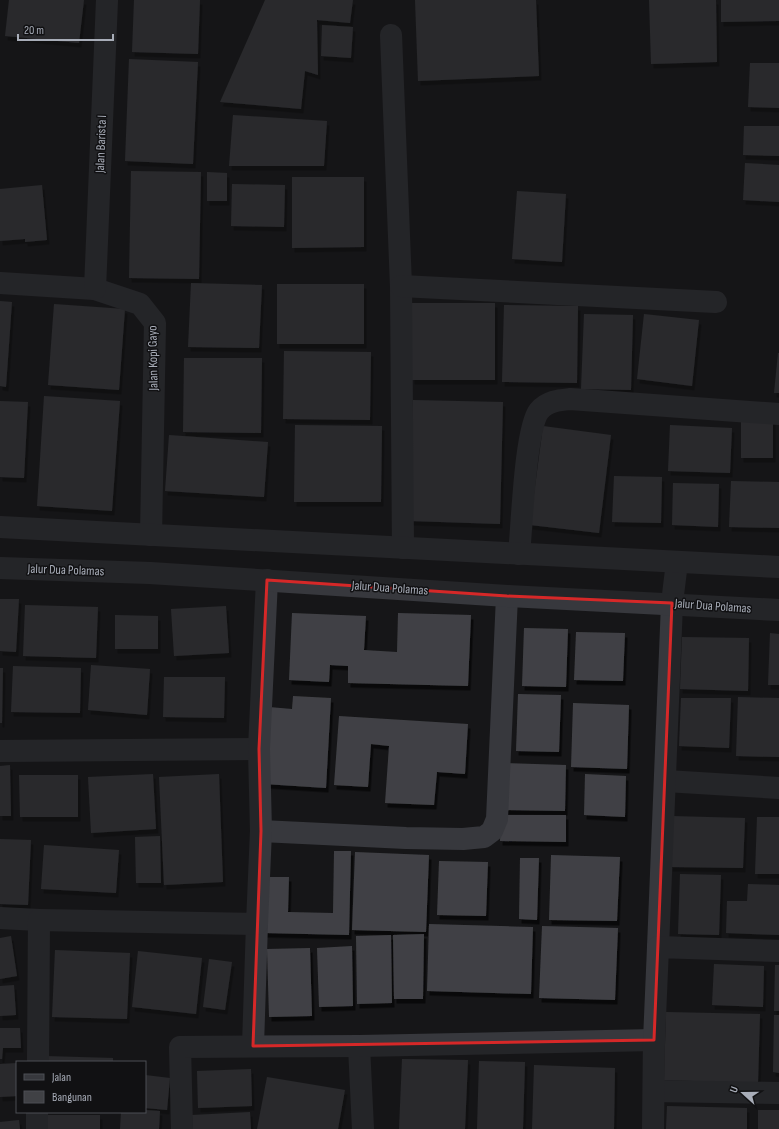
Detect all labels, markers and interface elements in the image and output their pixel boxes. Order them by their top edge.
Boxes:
scale bar [18,16,113,42]
text: 20 m [24,23,44,38]
street label: Jalan Barista I [92,115,110,174]
street label: Jalan Kopi Gayo [144,325,162,392]
street label: Jalur Dua Polamas [26,561,105,579]
street label: Jalur Dua Polamas [350,577,429,599]
street label: Jalur Dua Polamas [673,595,752,617]
legend [16,1061,146,1113]
text: Jalan [51,1070,71,1085]
north arrow [723,1073,763,1113]
text: U [727,1084,741,1095]
text: Bangunan [52,1090,92,1105]

